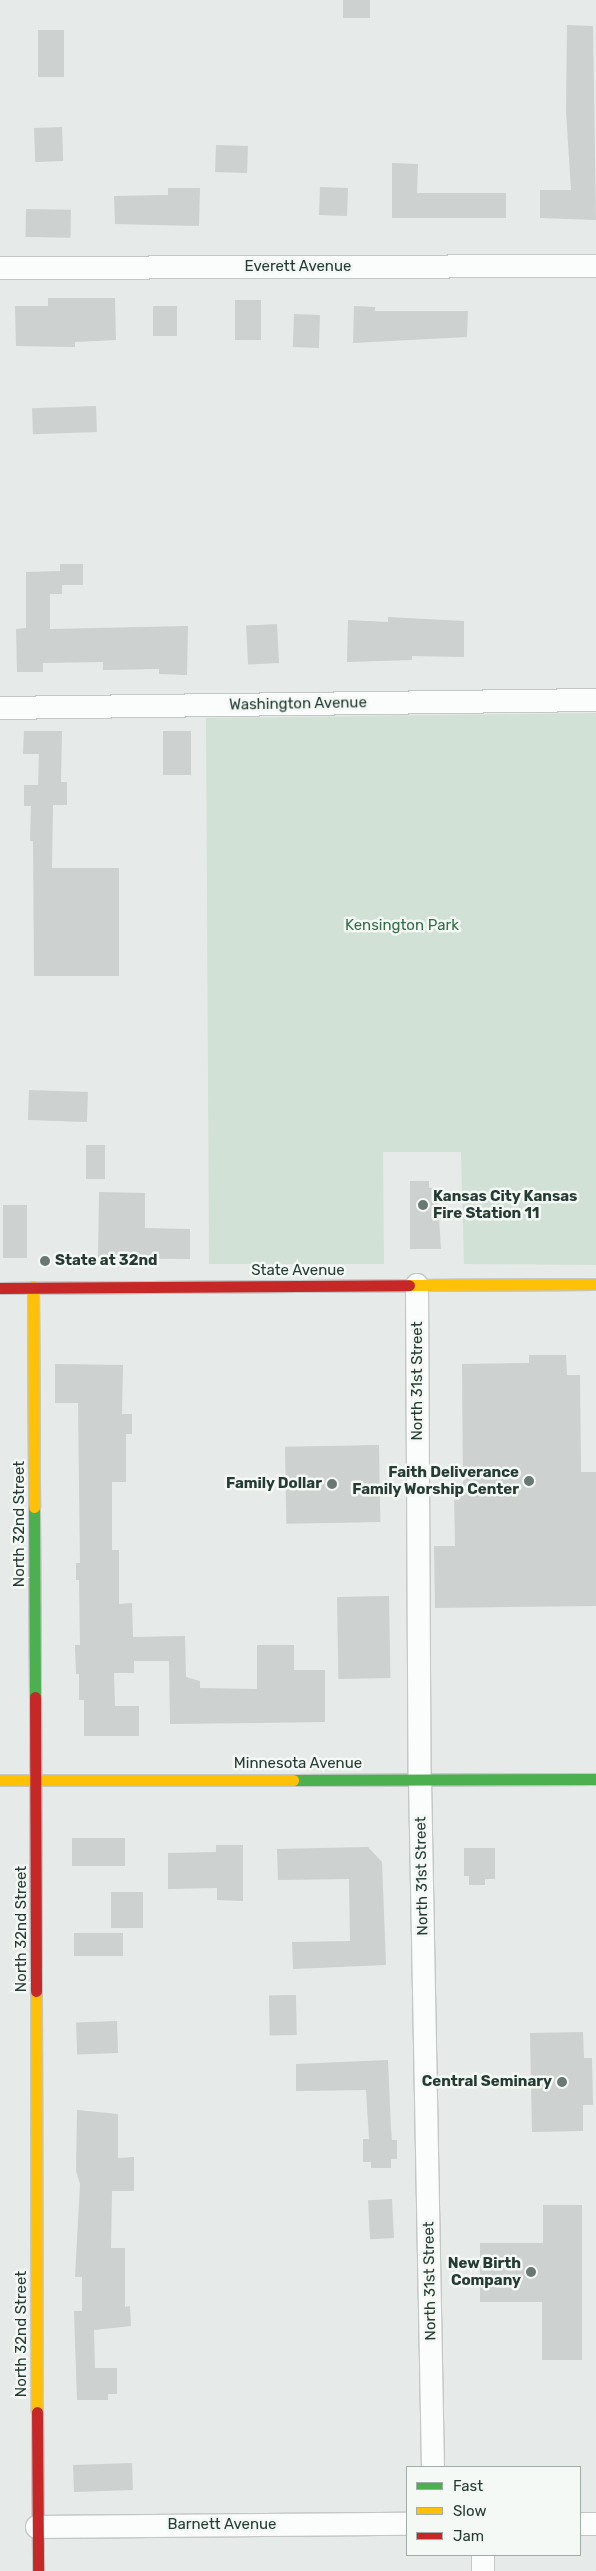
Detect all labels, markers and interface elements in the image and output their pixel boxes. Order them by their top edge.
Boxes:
street label: Everett Avenue [244,258,352,276]
street label: Washington Avenue [229,694,367,714]
park label: Kensington Park [345,917,459,935]
place label: Kansas City Kansas Fire Station 11 [433,1187,578,1222]
marker: Kansas City Kansas Fire Station 11 [417,1199,429,1211]
place label: State at 32nd [55,1252,158,1270]
marker: State at 32nd [39,1255,51,1267]
street label: State Avenue [251,1262,345,1280]
street label: North 31st Street [409,1321,427,1441]
street label: North 32nd Street [11,1461,29,1587]
place label: Faith Deliverance Family Worship Center [352,1463,519,1498]
place label: Family Dollar [226,1475,322,1493]
marker: Faith Deliverance Family Worship Center [523,1475,535,1487]
marker: Family Dollar [326,1478,338,1490]
street label: Minnesota Avenue [234,1755,362,1773]
street label: North 31st Street [412,1816,432,1936]
street label: North 32nd Street [13,1866,31,1992]
place label: Central Seminary [422,2073,552,2091]
marker: Central Seminary [556,2076,568,2088]
street label: North 31st Street [420,2221,440,2341]
place label: New Birth Company [447,2254,521,2289]
marker: New Birth Company [525,2266,537,2278]
street label: North 32nd Street [13,2271,31,2397]
legend [406,2466,581,2556]
text: Fast [453,2477,483,2495]
text: Slow [453,2502,486,2520]
street label: Barnett Avenue [167,2516,277,2534]
text: Jam [453,2527,484,2545]

